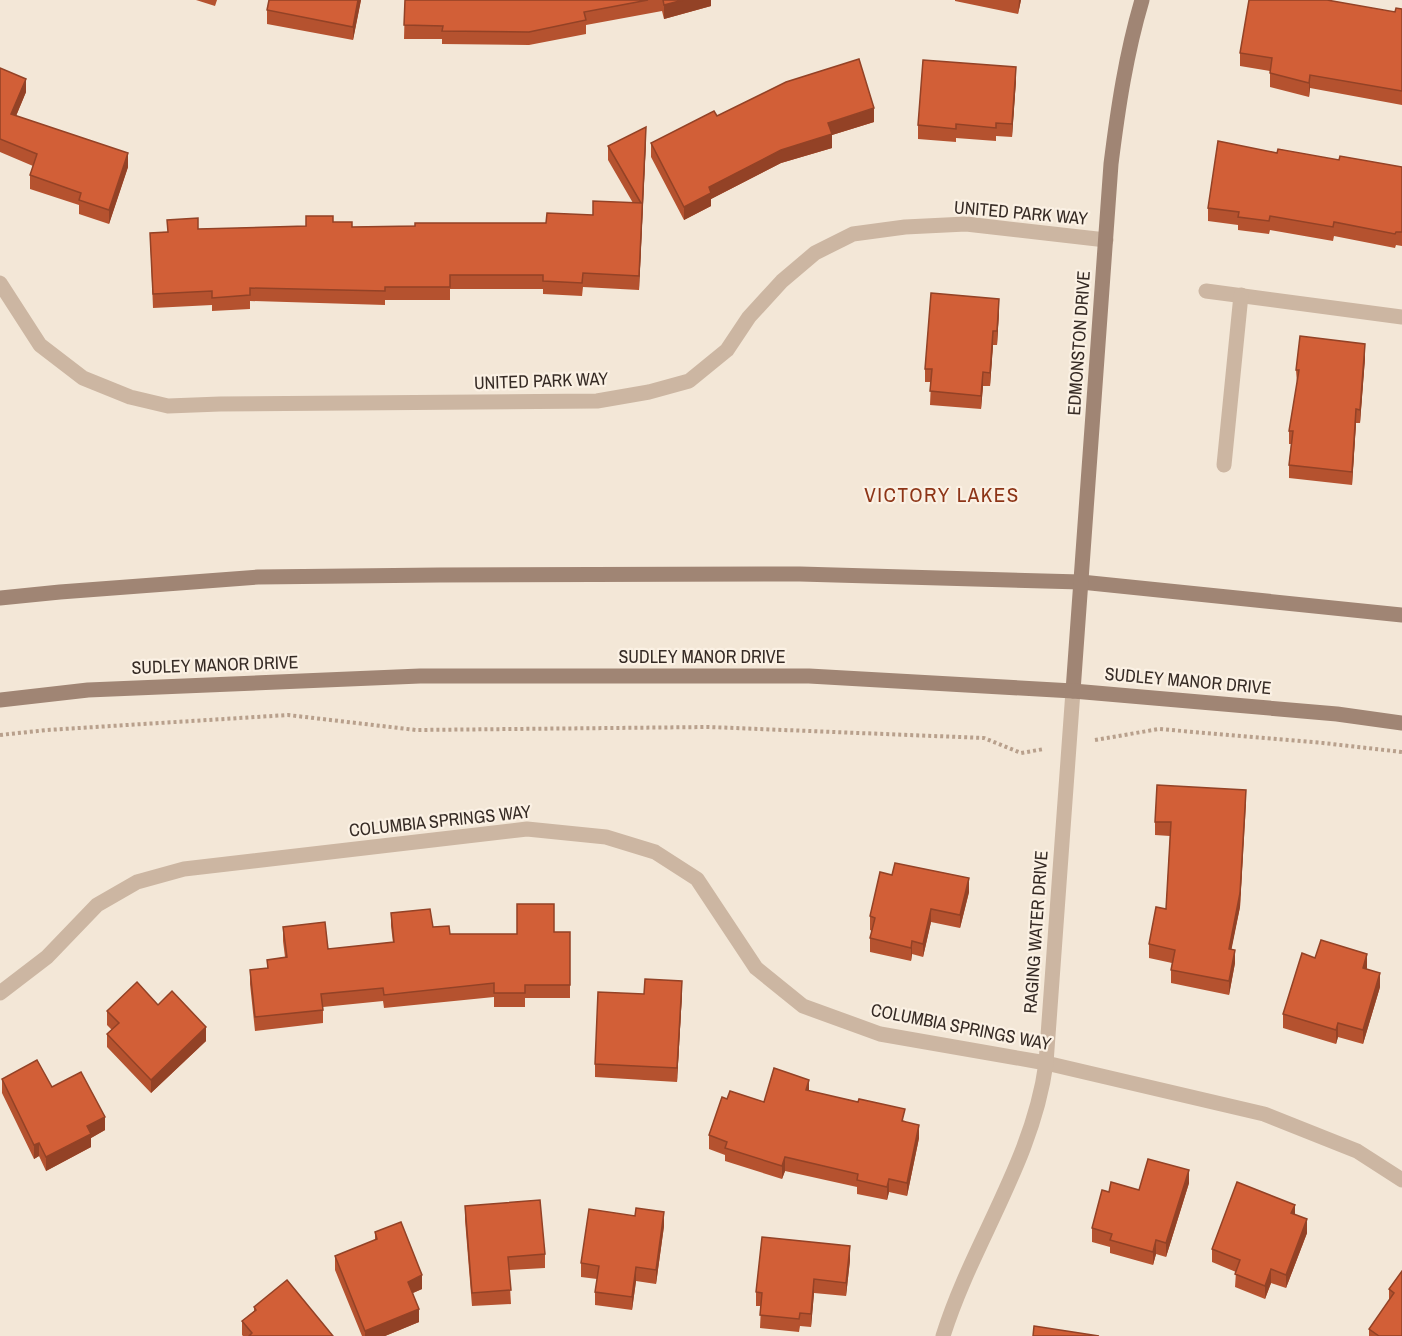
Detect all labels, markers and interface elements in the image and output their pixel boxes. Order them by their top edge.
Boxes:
street label: UNITED PARK WAY [953,194,1089,231]
street label: EDMONSTON DRIVE [1061,270,1096,416]
street label: UNITED PARK WAY [473,366,609,395]
district label: VICTORY LAKES [864,480,1020,509]
street label: SUDLEY MANOR DRIVE [618,644,786,669]
street label: SUDLEY MANOR DRIVE [131,649,299,680]
street label: SUDLEY MANOR DRIVE [1104,661,1272,700]
street label: COLUMBIA SPRINGS WAY [348,798,532,842]
street label: RAGING WATER DRIVE [1017,850,1054,1014]
street label: COLUMBIA SPRINGS WAY [869,997,1053,1056]

